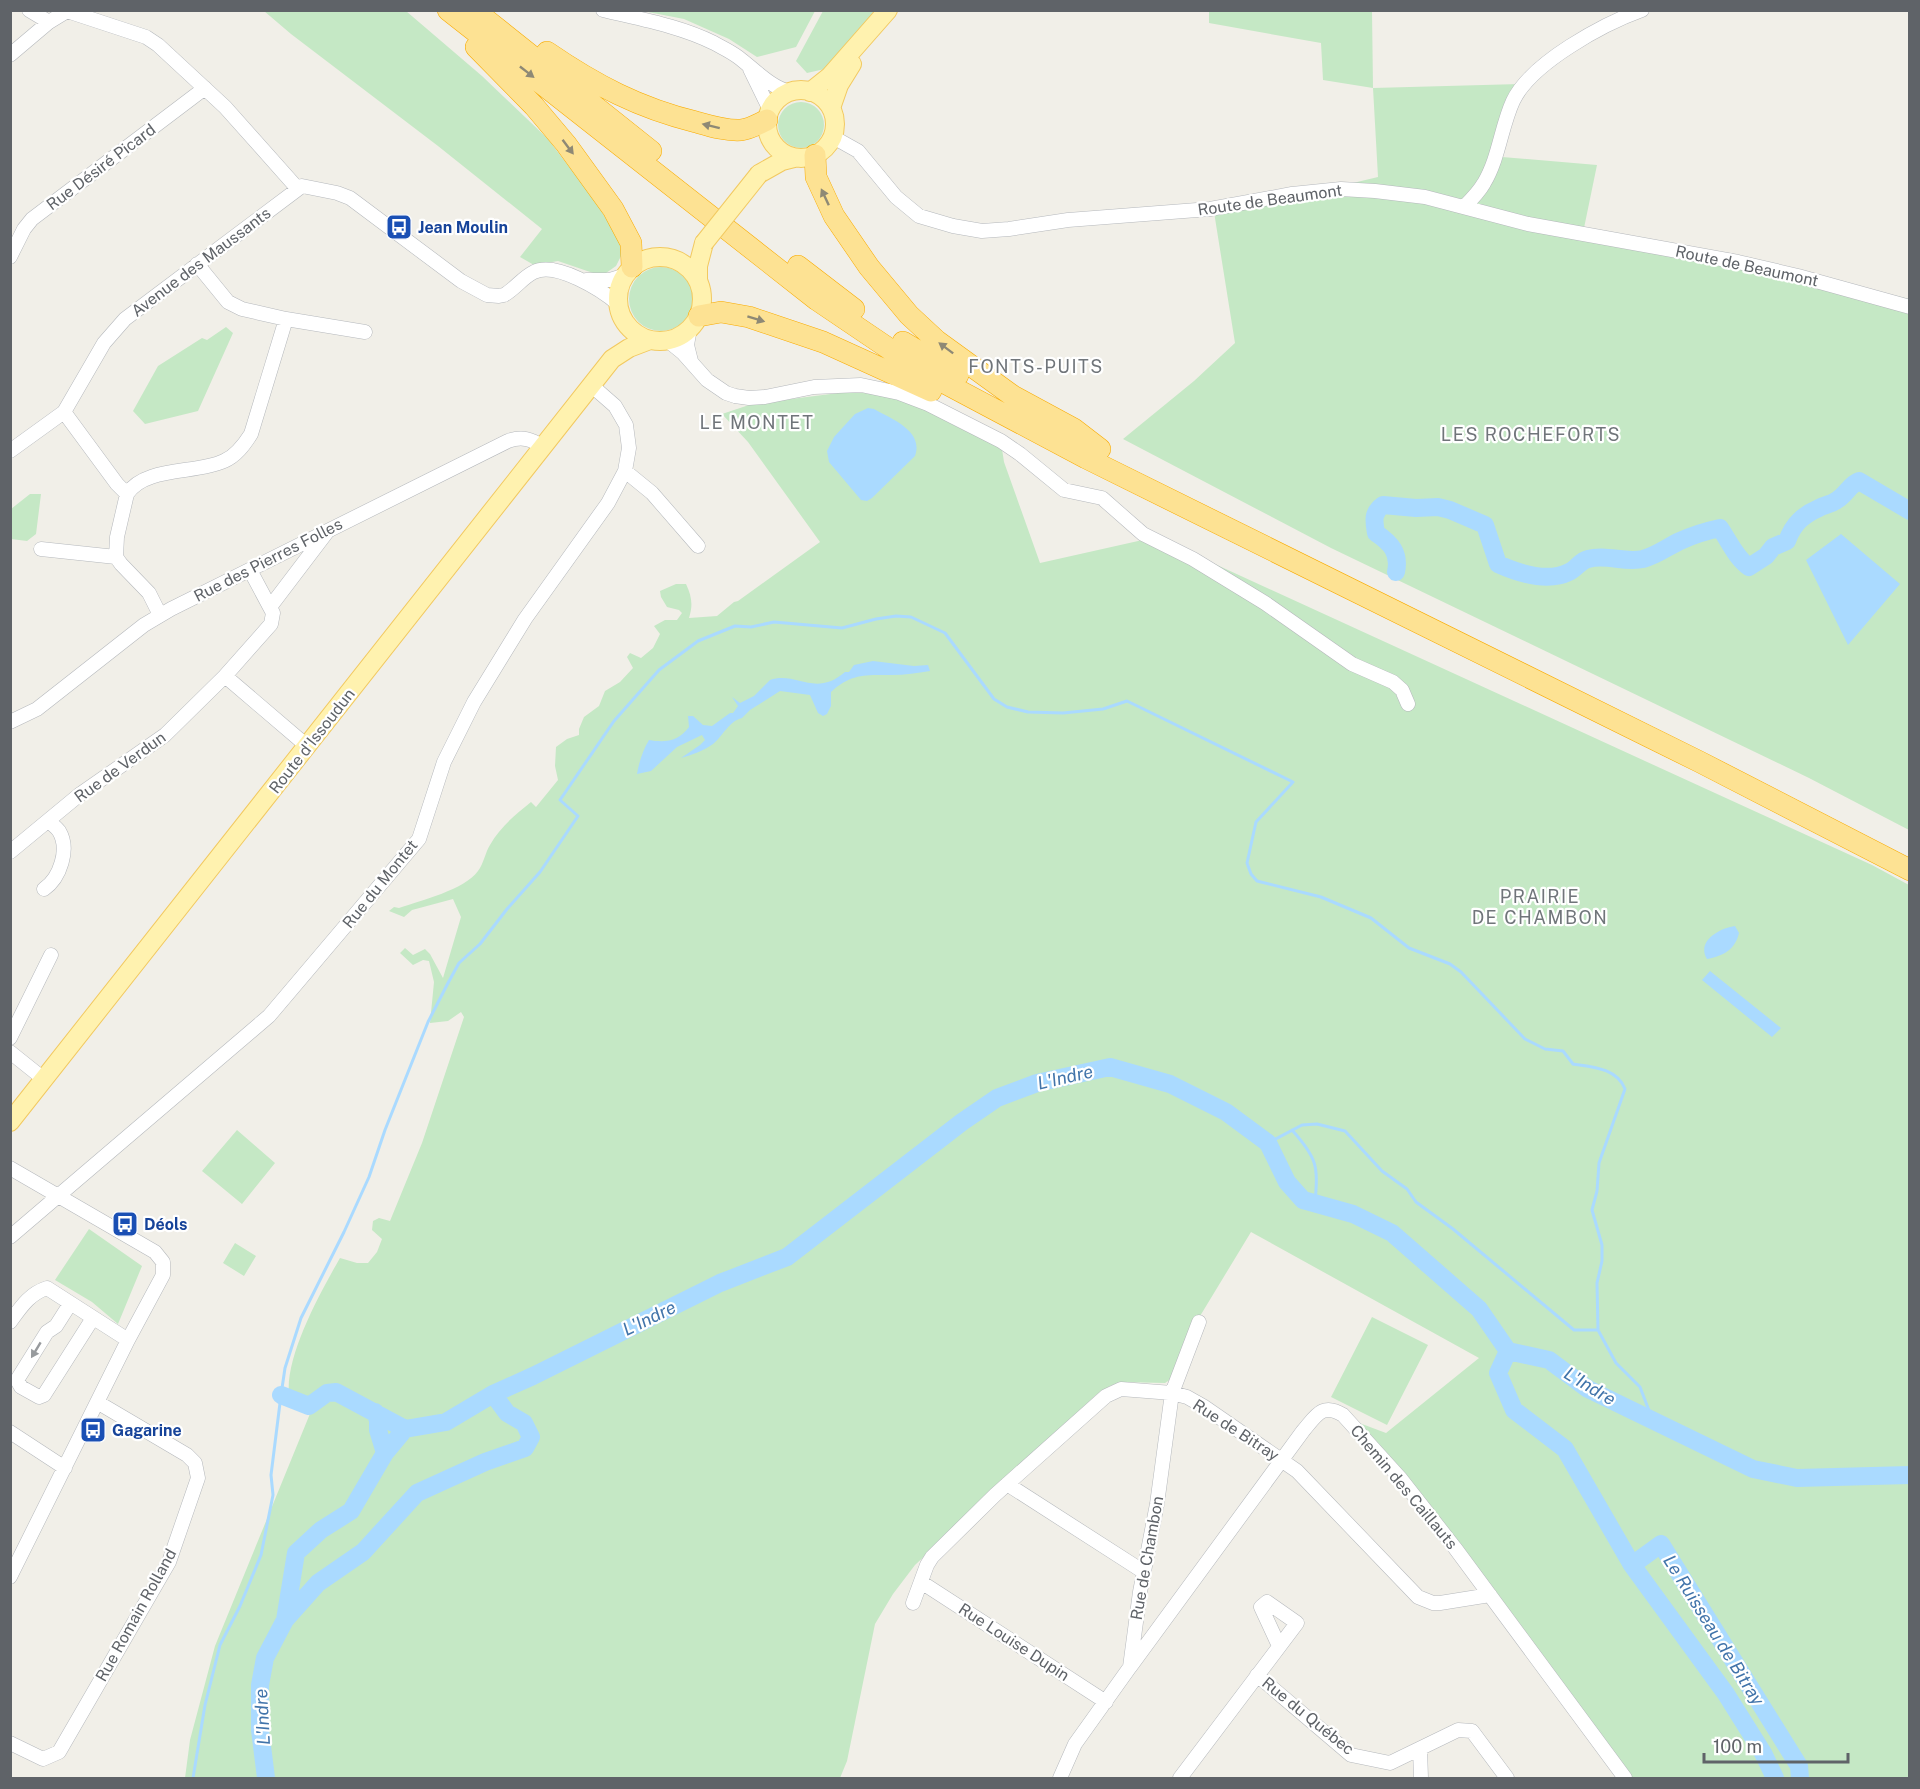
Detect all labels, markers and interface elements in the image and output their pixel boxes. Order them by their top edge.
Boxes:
one-way arrow [520,66,535,78]
street label: Rue Désiré Picard [43,120,159,214]
one-way arrow [701,120,720,130]
one-way arrow [561,139,573,154]
street label: Route de Beaumont [1196,180,1344,220]
one-way arrow [820,188,830,206]
street label: Avenue des Maussants [128,203,274,321]
bus stop icon: Jean Moulin [384,212,414,242]
place label: Jean Moulin [418,218,508,237]
street label: Route de Beaumont [1674,242,1820,290]
one-way arrow [747,315,765,325]
one-way arrow [939,342,954,354]
district label: FONTS-PUITS [968,356,1104,377]
district label: LE MONTET [699,412,815,433]
district label: LES ROCHEFORTS [1441,424,1621,445]
street label: Rue des Pierres Folles [191,514,345,606]
street label: Route d'Issoudun [265,685,359,797]
street label: Rue de Verdun [71,728,169,806]
street label: Rue du Montet [339,836,421,932]
district label: PRAIRIE DE CHAMBON [1472,886,1608,928]
water label: L'Indre [1035,1060,1095,1094]
bus stop icon: Déols [110,1209,140,1239]
place label: Déols [144,1215,188,1234]
water label: L'Indre [619,1296,679,1340]
one-way arrow [30,1342,41,1358]
water label: L'Indre [1560,1362,1620,1410]
street label: Rue de Bitray [1189,1395,1283,1465]
bus stop icon: Gagarine [78,1415,108,1445]
place label: Gagarine [112,1421,182,1440]
street label: Chemin des Caillauts [1347,1421,1461,1553]
street label: Rue de Chambon [1127,1494,1167,1622]
street label: Rue Romain Rolland [92,1545,180,1685]
water label: Le Ruisseau de Bitray [1659,1551,1769,1710]
street label: Rue Louise Dupin [955,1599,1073,1685]
street label: Rue du Québec [1258,1673,1358,1759]
water label: L'Indre [250,1688,274,1746]
scale bar [1704,1726,1848,1764]
text: 100 m [1713,1736,1762,1757]

